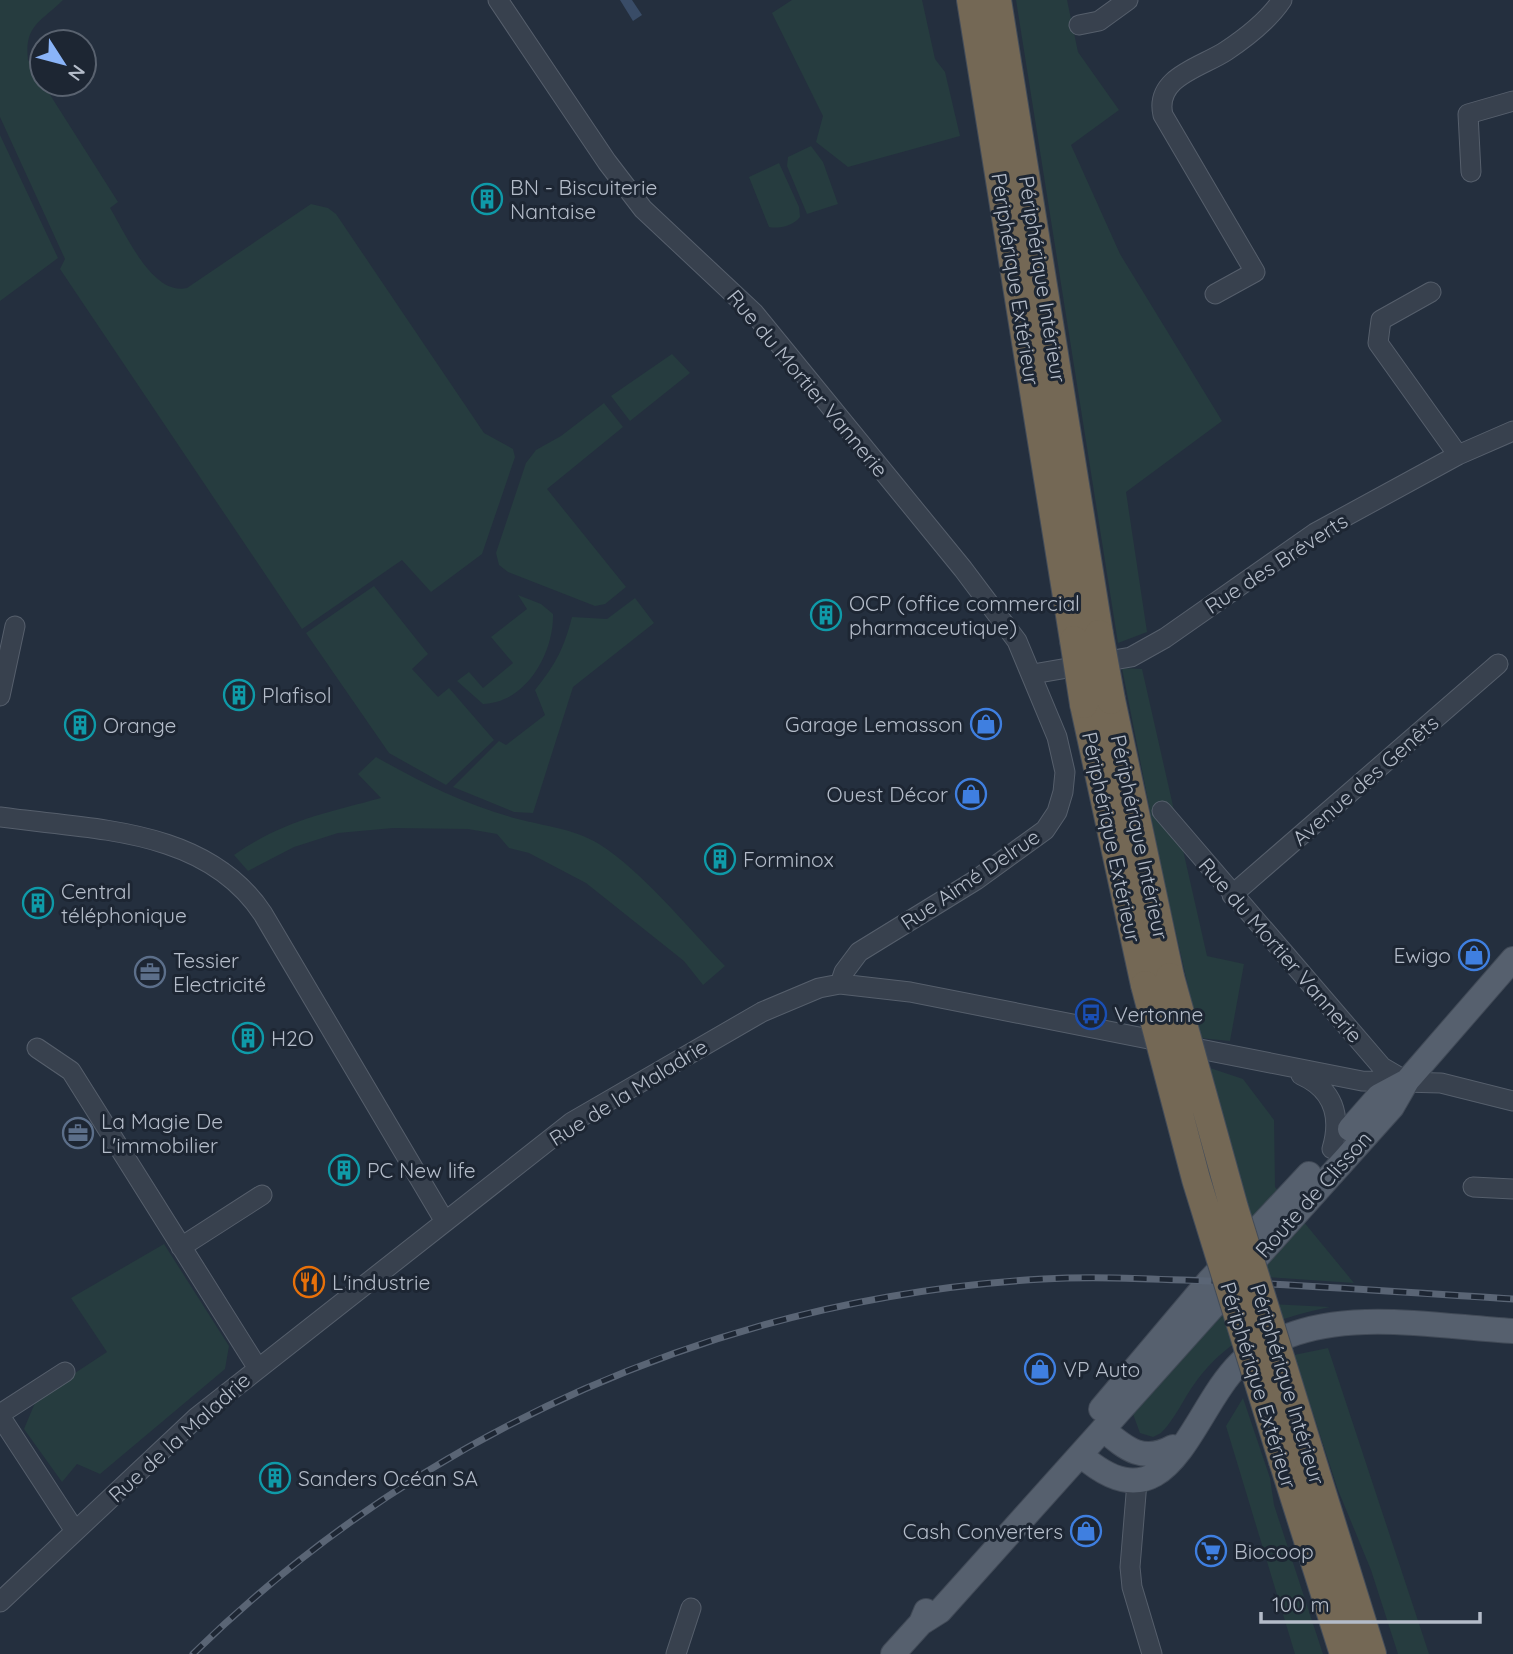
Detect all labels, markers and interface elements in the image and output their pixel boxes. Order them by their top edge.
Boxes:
north arrow [28,28,98,98]
text: N [63,60,91,86]
street label: Périphérique Extérieur [986,171,1046,387]
place label: BN - Biscuiterie Nantaise [510,174,657,224]
street label: Périphérique Intérieur [1014,174,1072,384]
building icon: BN - Biscuiterie Nantaise [470,182,504,216]
street label: Rue du Mortier Vannerie [722,284,894,482]
street label: Rue des Bréverts [1200,507,1352,619]
place label: OCP (office commercial pharmaceutique) [849,590,1080,640]
building icon: OCP (office commercial pharmaceutique) [809,598,843,632]
building icon: Plafisol [222,678,256,712]
place label: Plafisol [262,682,331,708]
shop icon: Garage Lemasson [969,707,1003,741]
building icon: Orange [63,708,97,742]
street label: Avenue des Genêts [1286,709,1444,851]
place label: Garage Lemasson [785,711,963,737]
place label: Orange [103,712,176,738]
street label: Périphérique Extérieur [1077,729,1147,945]
street label: Périphérique Intérieur [1106,732,1174,942]
shop icon: Ouest Décor [954,777,988,811]
place label: Ouest Décor [827,781,948,807]
street label: Rue Aimé Delrue [896,823,1044,935]
building icon: Forminox [703,842,737,876]
place label: Forminox [743,846,834,872]
street label: Rue du Mortier Vannerie [1194,852,1368,1048]
place label: Central téléphonique [61,878,187,928]
building icon: Central téléphonique [21,886,55,920]
shop icon: Ewigo [1457,938,1491,972]
place label: Ewigo [1393,942,1451,968]
place label: Tessier Electricité [173,947,266,997]
office icon: Tessier Electricité [133,955,167,989]
bus stop icon: Vertonne [1074,997,1108,1031]
place label: Vertonne [1114,1001,1203,1027]
building icon: H2O [231,1021,265,1055]
place label: H2O [271,1025,314,1051]
street label: Rue de la Maladrie [544,1033,712,1151]
place label: La Magie De L'immobilier [101,1108,223,1158]
office icon: La Magie De L'immobilier [61,1116,95,1150]
street label: Route de Clisson [1249,1125,1377,1263]
building icon: PC New life [327,1153,361,1187]
place label: PC New life [367,1157,476,1183]
restaurant icon: L'industrie [292,1265,326,1299]
place label: L'industrie [332,1269,430,1295]
street label: Périphérique Extérieur [1215,1279,1303,1491]
street label: Périphérique Intérieur [1245,1280,1331,1488]
shop icon: VP Auto [1023,1352,1057,1386]
place label: VP Auto [1063,1356,1140,1382]
street label: Rue de la Maladrie [103,1367,255,1507]
building icon: Sanders Océan SA [258,1461,292,1495]
place label: Sanders Océan SA [298,1465,478,1491]
shop icon: Cash Converters [1069,1514,1103,1548]
place label: Cash Converters [903,1518,1063,1544]
supermarket icon: Biocoop [1194,1534,1228,1568]
place label: Biocoop [1234,1538,1314,1564]
scale bar [1261,1580,1480,1624]
text: 100 m [1272,1591,1330,1617]

